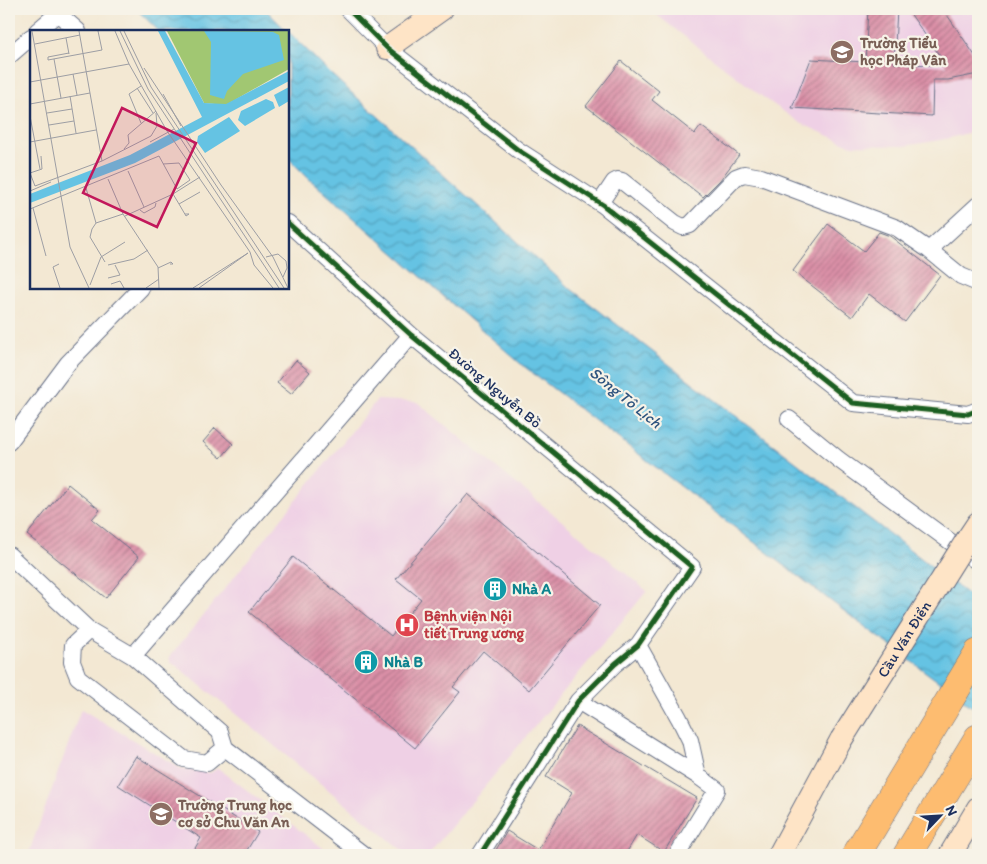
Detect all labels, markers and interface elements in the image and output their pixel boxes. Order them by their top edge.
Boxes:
inset map [30,30,289,289]
place label: Trường Tiểu học Pháp Vân [859,34,947,70]
school or university icon: Trường Tiểu học Pháp Vân [829,39,855,65]
street label: Đường Nguyễn Bồ [445,344,545,432]
water label: Sông Tô Lịch [586,363,666,433]
building icon: Nhà A [482,576,508,602]
place label: Nhà A [512,580,551,598]
street label: Cầu Văn Điển [874,597,935,681]
place label: Bệnh viện Nội tiết Trung ương [424,607,525,643]
hospital icon: Bệnh viện Nội tiết Trung ương [394,612,420,638]
building icon: Nhà B [353,649,379,675]
place label: Nhà B [384,653,423,671]
north arrow [914,792,964,842]
place label: Trường Trung học cơ sở Chu Văn An [177,796,292,831]
school or university icon: Trường Trung học cơ sở Chu Văn An [148,801,174,827]
text: N [942,803,961,819]

